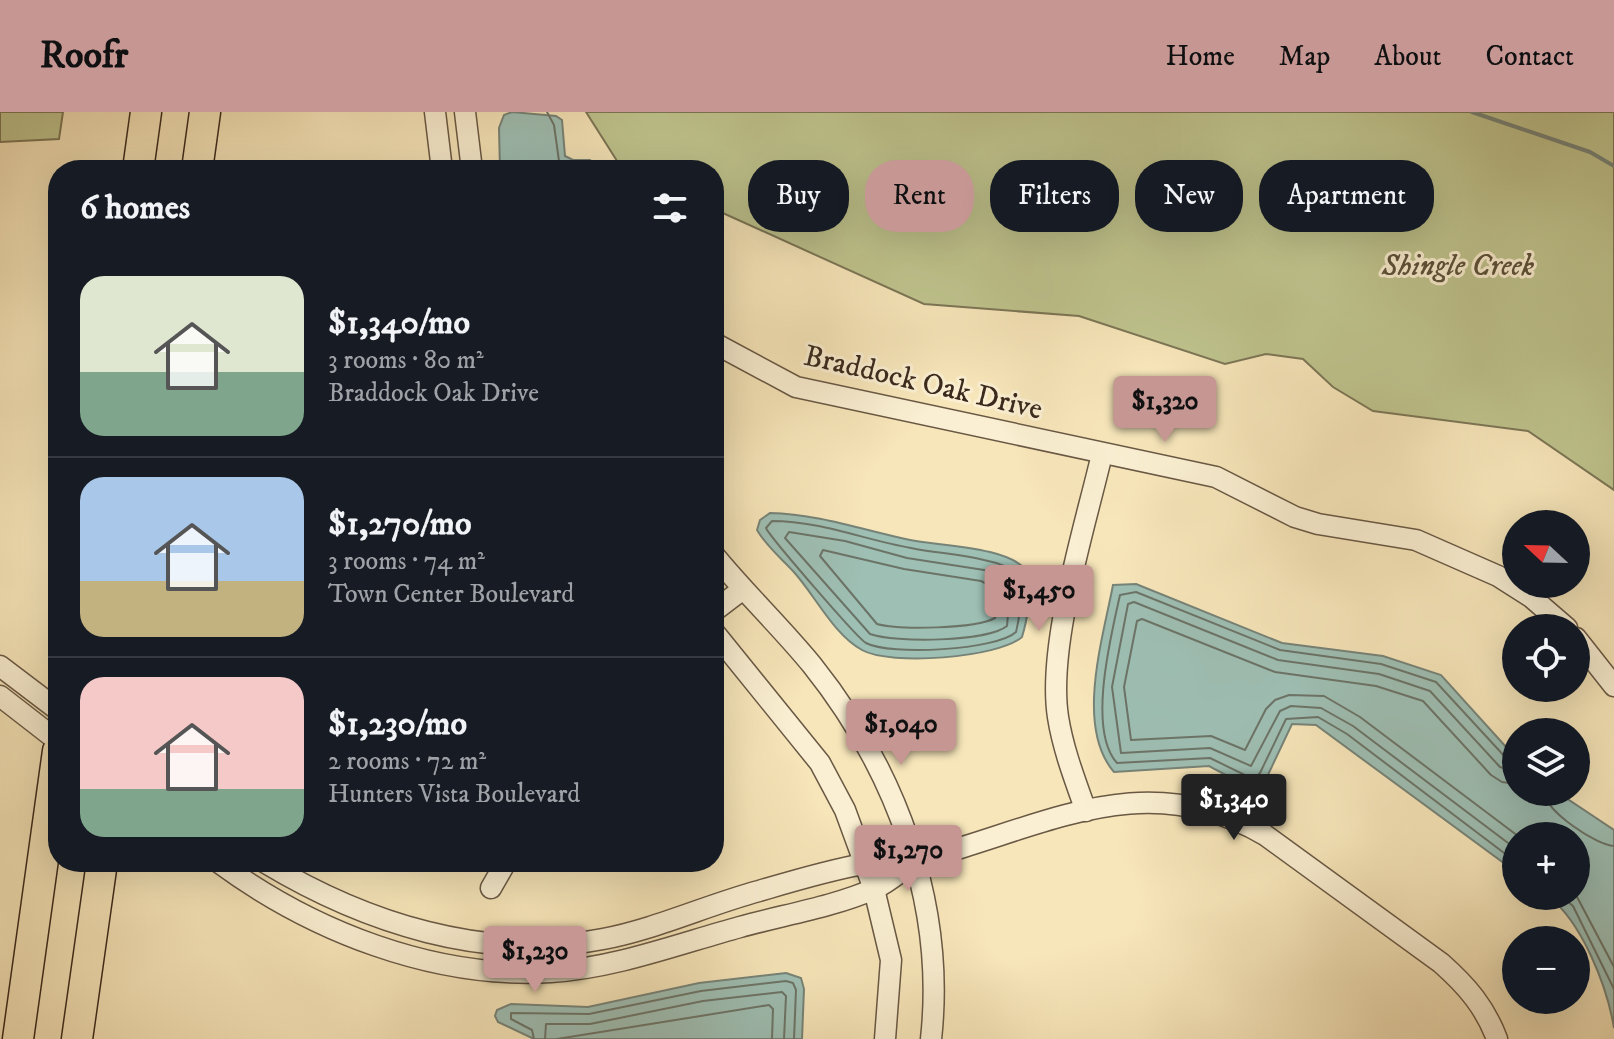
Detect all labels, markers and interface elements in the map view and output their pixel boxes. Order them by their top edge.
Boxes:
text: Roofr [40,32,128,80]
text: Home [1166,39,1235,74]
text: Map [1279,39,1330,74]
text: About [1374,39,1441,74]
text: Contact [1485,39,1574,74]
chip: Buy [748,160,849,232]
chip: Rent [865,160,974,232]
chip: Filters [990,160,1119,232]
chip: New [1135,160,1243,232]
chip: Apartment [1259,160,1434,232]
icon: filters [648,186,692,230]
text: 6 homes [80,187,190,229]
park label: Shingle Creek [1381,248,1535,285]
text: $1,340/mo [328,302,470,344]
icon: home [144,308,240,404]
street label: Braddock Oak Drive [800,338,1046,428]
text: 3 rooms · 80 m² [328,344,484,377]
pin: $1,320 [1100,376,1230,444]
text: Braddock Oak Drive [328,377,539,410]
text: $1,320 [1131,385,1199,418]
text: $1,270/mo [328,503,472,545]
icon: home [144,509,240,605]
north arrow [1502,510,1590,598]
map controls [1502,510,1590,1014]
text: 3 rooms · 74 m² [328,545,485,578]
pin: $1,450 [974,565,1104,633]
text: $1,450 [1003,574,1075,607]
text: Town Center Boulevard [328,578,574,611]
button: locate [1502,614,1590,702]
pin: $1,040 [836,699,966,767]
text: $1,230/mo [328,703,467,745]
text: $1,040 [864,708,938,741]
icon: home [144,709,240,805]
button: layers [1502,718,1590,806]
text: 2 rooms · 72 m² [328,745,486,778]
pin: $1,340 [1169,774,1299,842]
text: Hunters Vista Boulevard [328,778,580,811]
text: $1,340 [1199,783,1269,816]
button: + [1502,822,1590,910]
pin: $1,270 [843,825,973,893]
text: $1,270 [873,834,943,867]
pin: $1,230 [470,926,600,994]
button: − [1502,926,1590,1014]
text: $1,230 [501,935,569,968]

